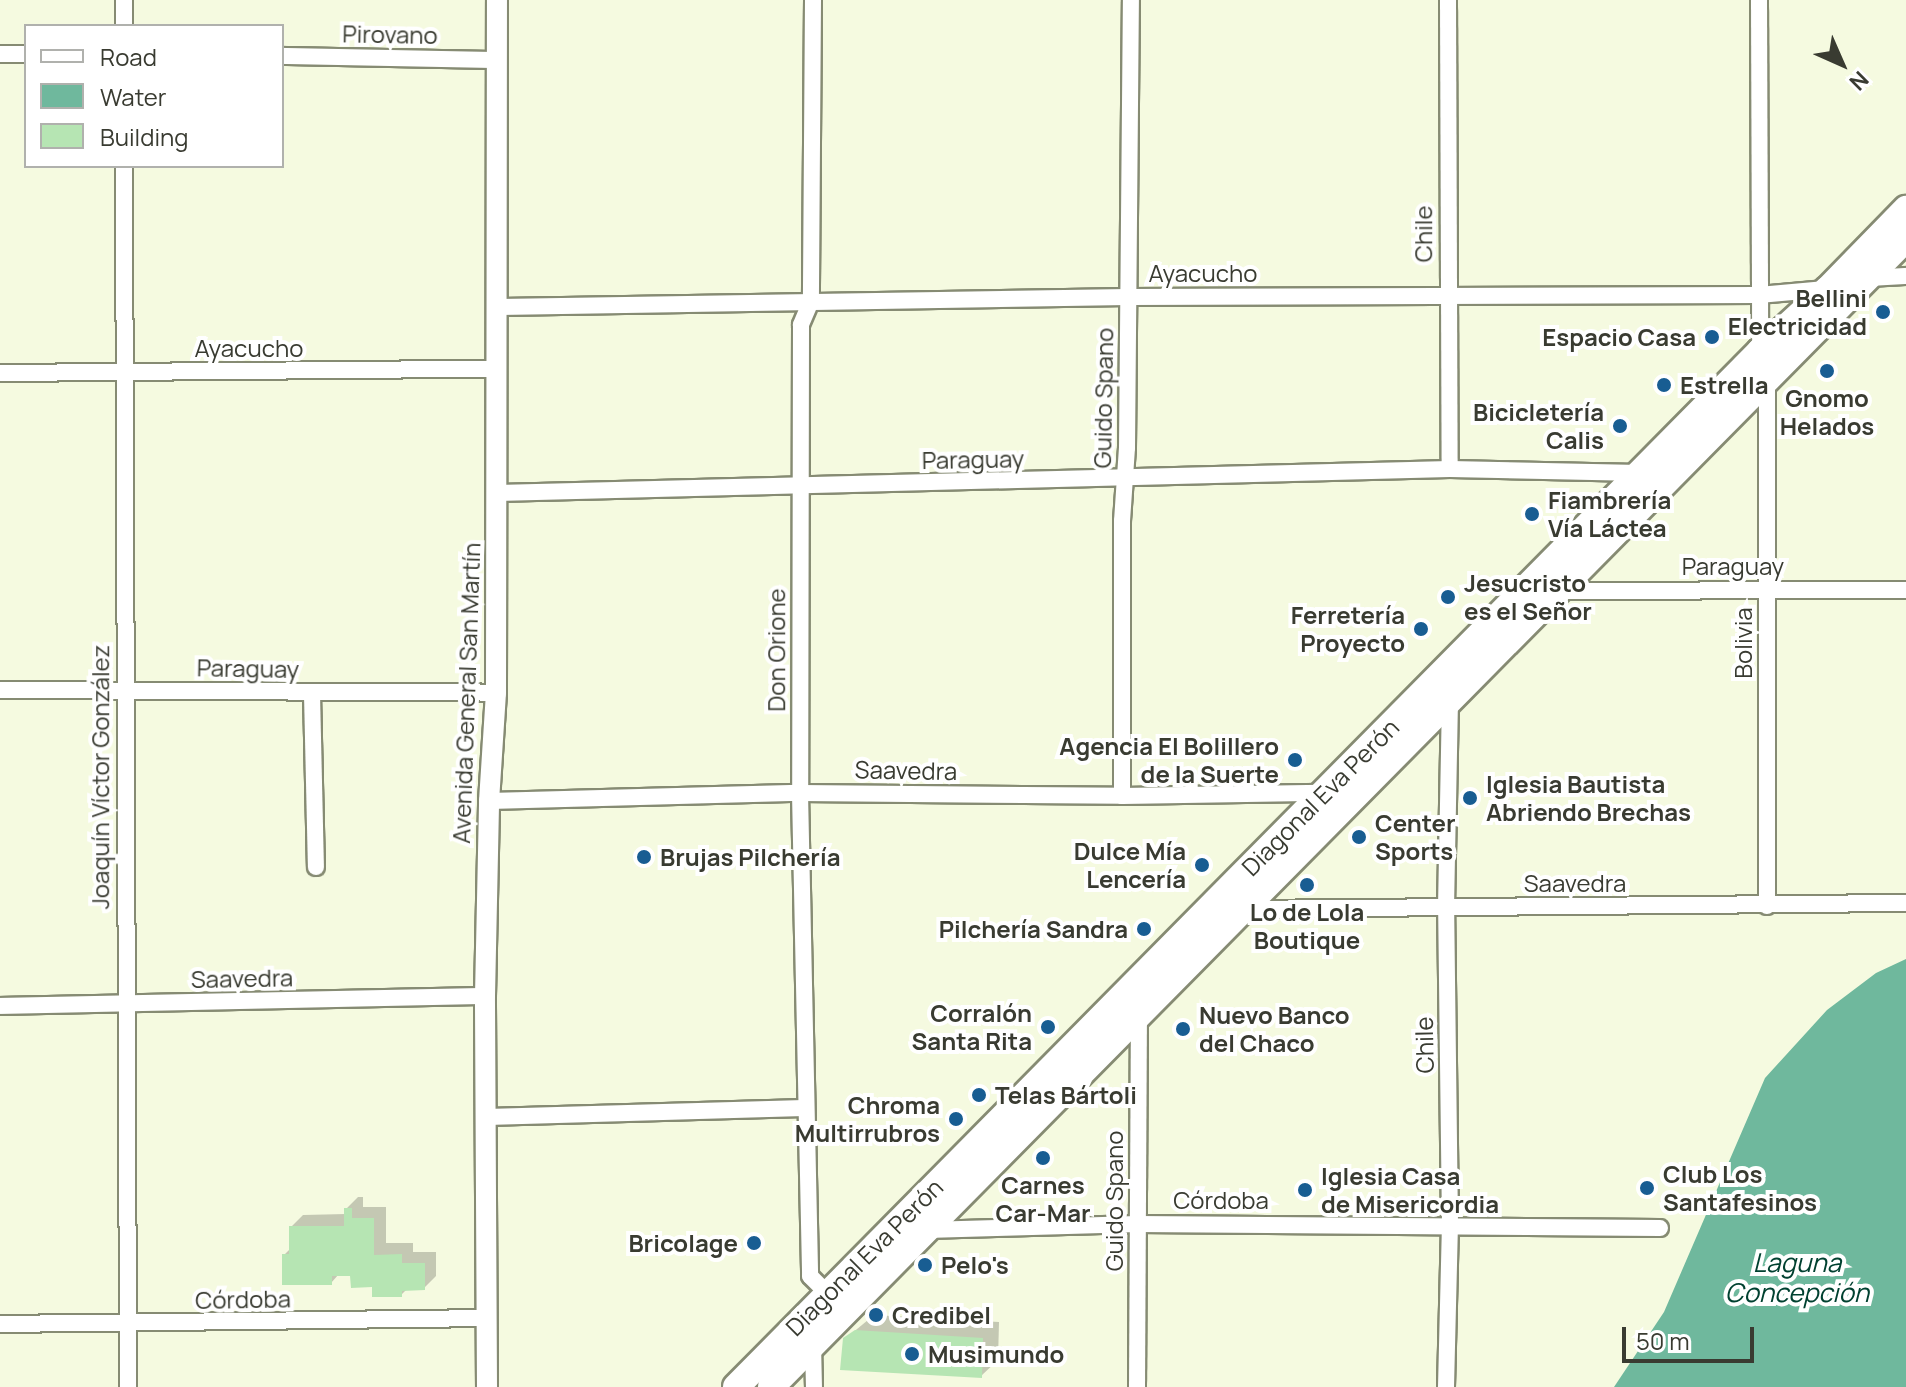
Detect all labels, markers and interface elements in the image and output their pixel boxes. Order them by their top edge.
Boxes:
street label: Pirovano [342,19,438,49]
legend [24,24,284,168]
north arrow [1802,24,1882,104]
text: Road [100,40,157,73]
text: N [1843,65,1875,97]
text: Water [100,80,167,113]
text: Building [100,120,188,153]
street label: Chile [1409,206,1437,262]
street label: Ayacucho [1149,259,1257,287]
place label: Bellini Electricidad [1728,284,1867,340]
marker: Bellini Electricidad [1874,303,1892,321]
place label: Espacio Casa [1542,323,1696,351]
street label: Guido Spano [1087,327,1119,469]
marker: Espacio Casa [1703,328,1721,346]
street label: Ayacucho [195,334,303,362]
marker: Gnomo Helados [1818,362,1836,380]
place label: Estrella [1680,371,1768,399]
marker: Estrella [1655,376,1673,394]
place label: Gnomo Helados [1780,384,1874,440]
place label: Bicicletería Calis [1473,398,1604,454]
marker: Bicicletería Calis [1611,417,1629,435]
street label: Paraguay [922,444,1024,474]
place label: Fiambrería Vía Láctea [1548,486,1671,542]
marker: Fiambrería Vía Láctea [1523,505,1541,523]
street label: Avenida General San Martín [446,542,486,844]
street label: Paraguay [1682,552,1784,580]
place label: Jesucristo es el Señor [1464,569,1592,625]
street label: Don Orione [762,588,790,712]
marker: Jesucristo es el Señor [1439,588,1457,606]
place label: Ferretería Proyecto [1291,601,1405,657]
street label: Bolivia [1729,607,1757,679]
marker: Ferretería Proyecto [1412,620,1430,638]
street label: Joaquín Víctor González [86,645,114,909]
street label: Paraguay [197,653,299,683]
street label: Diagonal Eva Perón [1236,713,1404,881]
place label: Agencia El Bolillero de la Suerte [1059,732,1279,788]
marker: Agencia El Bolillero de la Suerte [1286,751,1304,769]
street label: Saavedra [855,755,957,785]
place label: Iglesia Bautista Abriendo Brechas [1486,770,1691,826]
marker: Iglesia Bautista Abriendo Brechas [1461,789,1479,807]
place label: Center Sports [1375,809,1456,865]
marker: Center Sports [1350,828,1368,846]
place label: Dulce Mía Lencería [1074,837,1186,893]
place label: Brujas Pilchería [660,843,840,871]
marker: Brujas Pilchería [635,848,653,866]
marker: Dulce Mía Lencería [1193,856,1211,874]
street label: Saavedra [1524,869,1626,897]
marker: Lo de Lola Boutique [1298,876,1316,894]
place label: Lo de Lola Boutique [1250,898,1364,954]
place label: Pilchería Sandra [939,915,1128,943]
marker: Pilchería Sandra [1135,920,1153,938]
street label: Saavedra [191,963,293,993]
place label: Corralón Santa Rita [912,999,1032,1055]
place label: Nuevo Banco del Chaco [1199,1001,1350,1057]
street label: Chile [1409,1016,1439,1074]
marker: Corralón Santa Rita [1039,1018,1057,1036]
marker: Nuevo Banco del Chaco [1174,1020,1192,1038]
place label: Telas Bártoli [995,1081,1137,1109]
marker: Telas Bártoli [970,1086,988,1104]
place label: Chroma Multirrubros [795,1091,940,1147]
marker: Chroma Multirrubros [947,1110,965,1128]
street label: Guido Spano [1100,1131,1128,1271]
marker: Carnes Car-Mar [1034,1149,1052,1167]
place label: Club Los Santafesinos [1663,1160,1817,1216]
place label: Iglesia Casa de Misericordia [1321,1162,1499,1218]
place label: Carnes Car-Mar [995,1171,1091,1227]
street label: Diagonal Eva Perón [780,1173,948,1341]
marker: Club Los Santafesinos [1638,1179,1656,1197]
marker: Iglesia Casa de Misericordia [1296,1181,1314,1199]
street label: Córdoba [1173,1186,1269,1214]
place label: Bricolage [628,1229,738,1257]
marker: Bricolage [745,1234,763,1252]
water label: Laguna Concepción [1725,1247,1869,1308]
place label: Pelo's [941,1251,1009,1279]
marker: Pelo's [916,1256,934,1274]
street label: Córdoba [195,1284,291,1314]
place label: Credibel [892,1301,991,1329]
marker: Credibel [867,1306,885,1324]
scale bar [1626,1311,1758,1361]
text: 50 m [1636,1324,1690,1357]
place label: Musimundo [928,1340,1064,1368]
marker: Musimundo [903,1345,921,1363]

